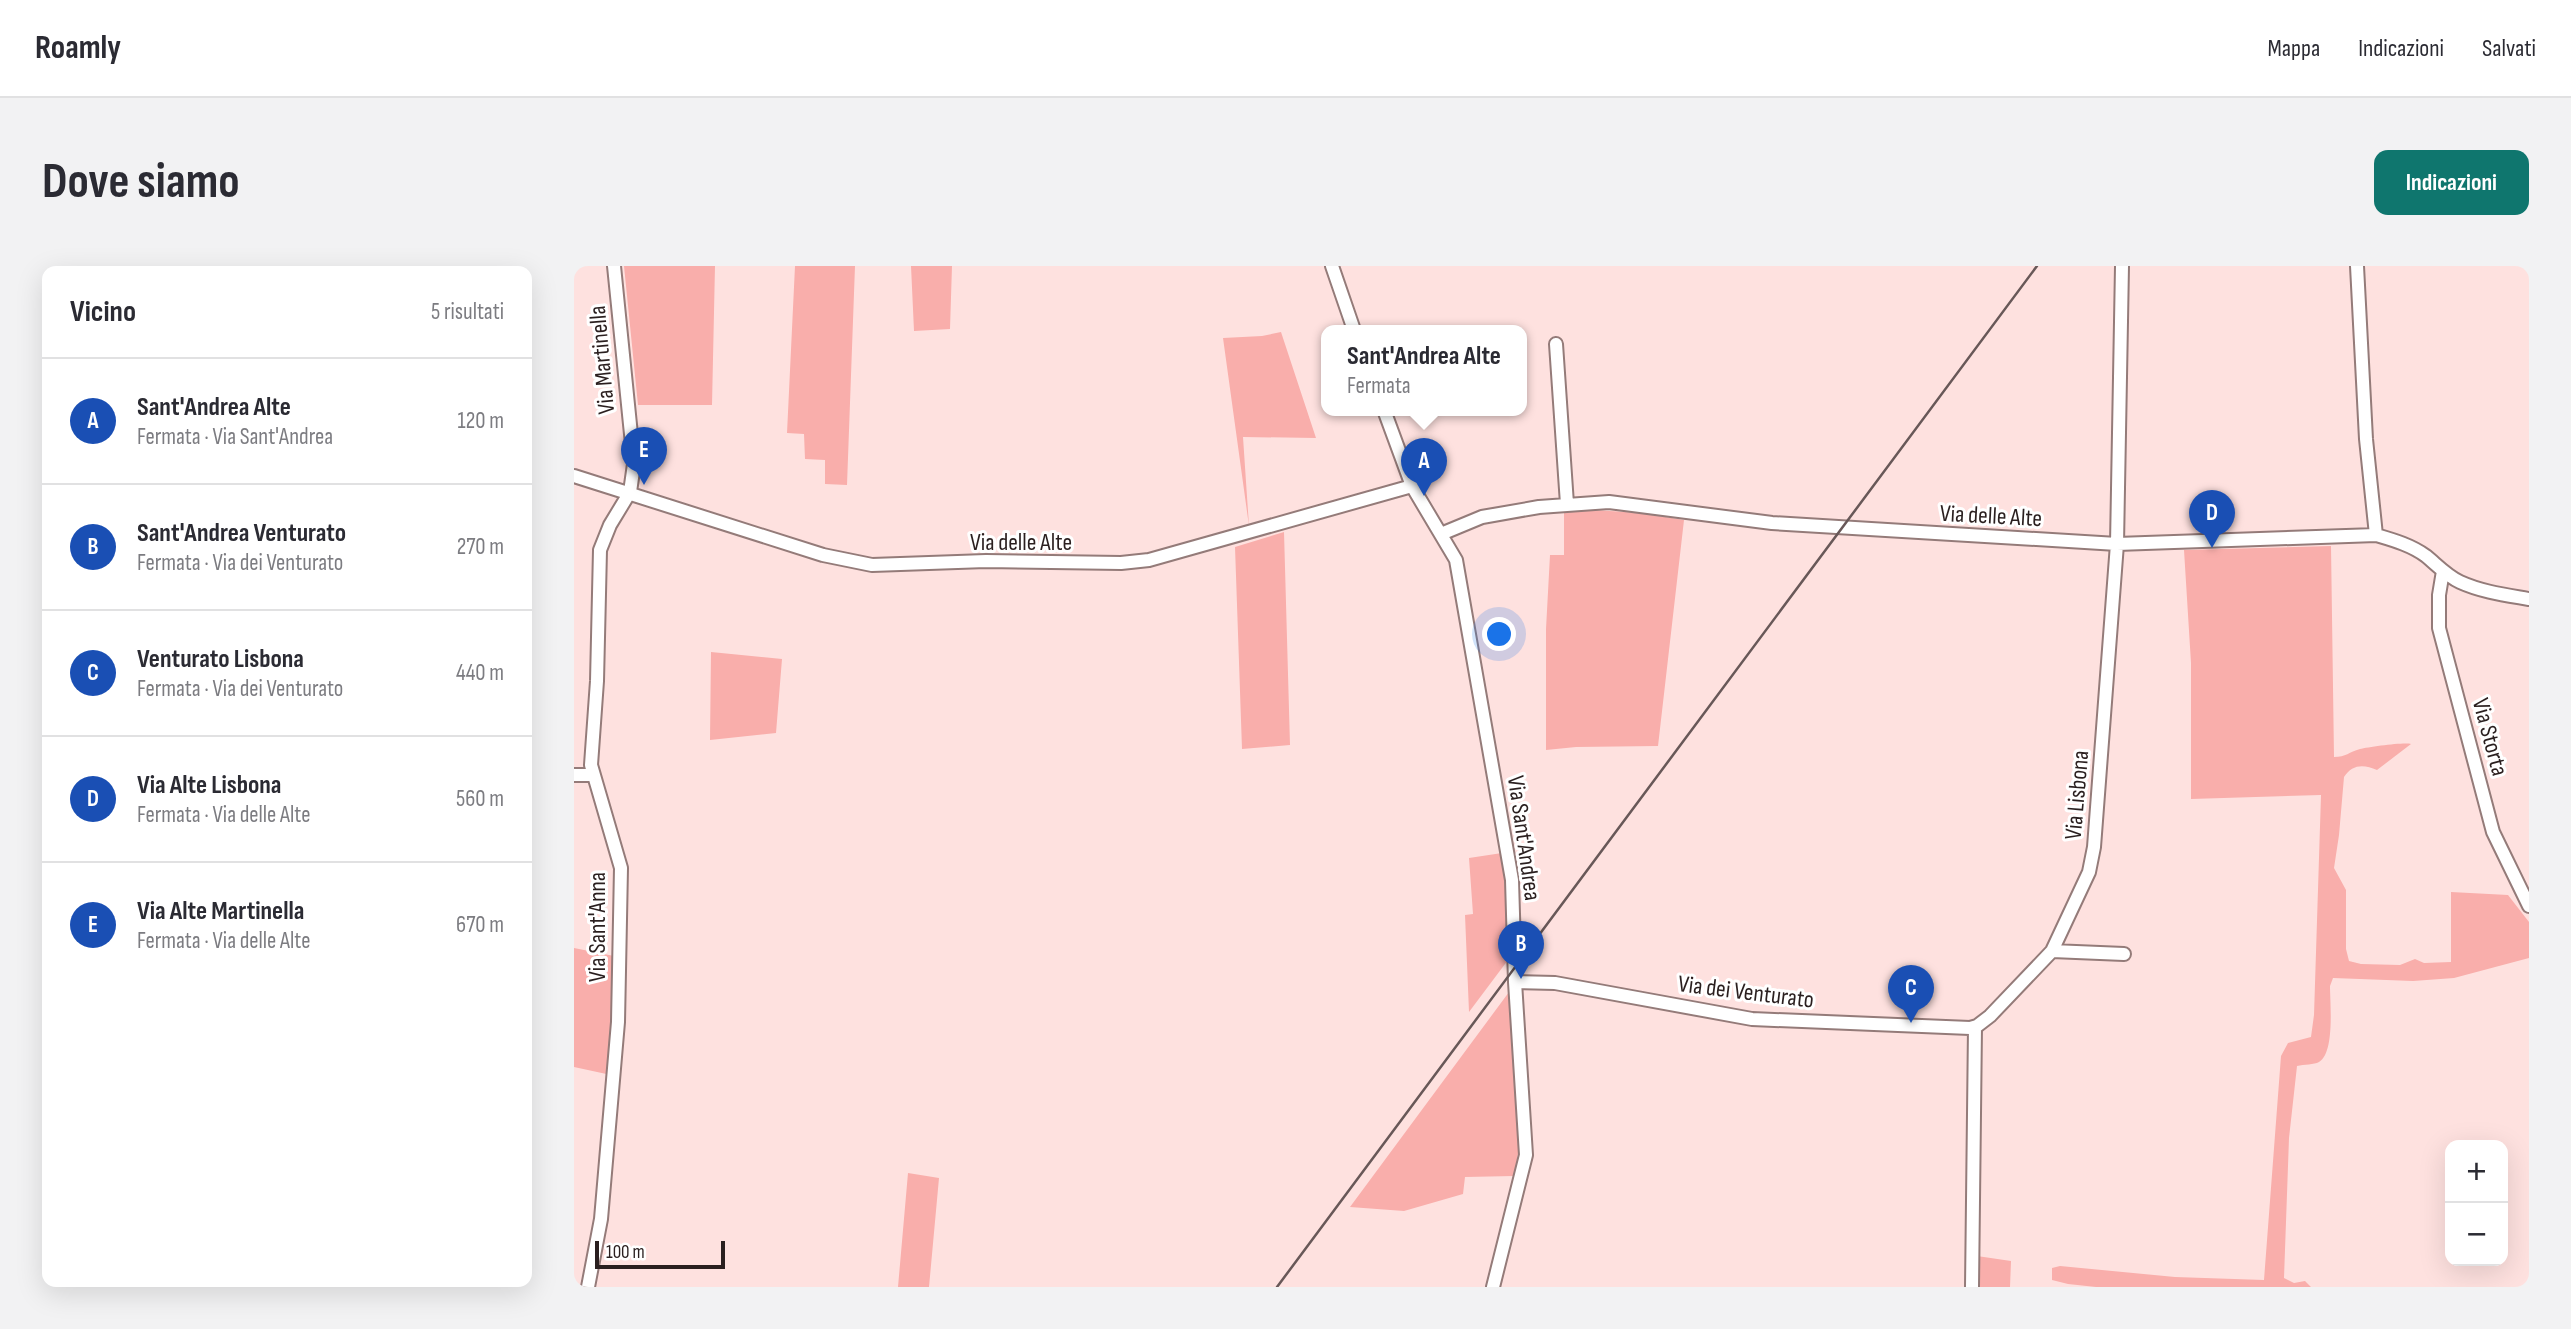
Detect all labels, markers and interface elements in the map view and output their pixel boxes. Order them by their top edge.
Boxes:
text: Roamly [35,28,121,68]
text: Mappa [2268,34,2320,63]
text: Indicazioni [2358,34,2444,63]
text: Salvati [2482,34,2536,63]
button: Indicazioni [2374,150,2529,215]
text: Dove siamo [42,153,240,212]
text: Vicino [70,294,136,330]
text: 5 risultati [431,298,504,326]
street label: Via Martinella [583,305,621,415]
popup [1321,325,1527,416]
text: Sant'Andrea Alte [1347,341,1501,372]
text: Fermata [1347,372,1411,400]
text: Sant'Andrea Alte [137,392,291,423]
text: A [88,407,98,435]
text: 120 m [458,407,504,435]
text: Fermata · Via Sant'Andrea [137,423,333,451]
pin: E [621,427,667,485]
pin: A [1401,438,1447,496]
pin: D [2189,490,2235,548]
street label: Via delle Alte [1939,499,2043,533]
text: Sant'Andrea Venturato [137,518,346,549]
street label: Via delle Alte [970,528,1072,557]
text: B [88,533,98,561]
text: 270 m [457,533,504,561]
text: Fermata · Via dei Venturato [137,549,343,577]
your location [1482,617,1516,651]
text: Venturato Lisbona [137,644,304,675]
text: C [87,659,99,687]
text: 440 m [456,659,504,687]
text: Fermata · Via dei Venturato [137,675,343,703]
street label: Via Storta [2466,695,2514,779]
street label: Via Lisbona [2059,749,2095,841]
text: Via Alte Lisbona [137,770,281,801]
street label: Via Sant'Andrea [1501,774,1547,902]
text: D [87,785,99,813]
text: 560 m [456,785,504,813]
text: Fermata · Via delle Alte [137,801,310,829]
street label: Via Sant'Anna [583,872,612,982]
text: Via Alte Martinella [137,896,304,927]
text: E [88,911,98,939]
text: 670 m [456,911,504,939]
pin: B [1498,921,1544,979]
text: Fermata · Via delle Alte [137,927,310,955]
pin: C [1888,965,1934,1023]
street label: Via dei Venturato [1676,969,1816,1015]
map controls [2445,1140,2508,1266]
button: + [2445,1140,2508,1203]
button: − [2445,1203,2508,1266]
scale bar [595,1238,724,1270]
text: 100 m [606,1241,645,1264]

